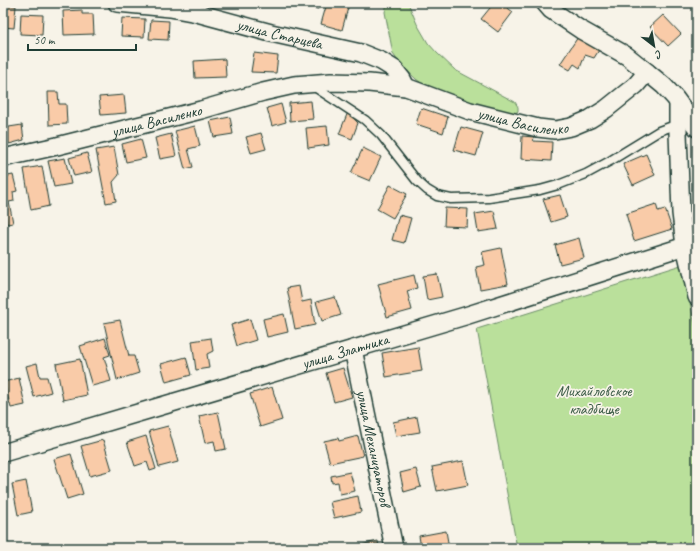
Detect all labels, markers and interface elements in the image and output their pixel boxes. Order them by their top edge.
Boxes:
street label: улица Старцева [234,14,326,54]
scale bar [28,26,136,52]
north arrow [634,26,674,66]
text: 50 m [34,32,56,48]
text: С [652,47,665,63]
street label: улица Василенко [108,100,205,142]
street label: улица Василенко [474,103,571,140]
street label: улица Златника [299,329,392,374]
park label: Михайловское кладбище [557,381,633,419]
street label: улица Механизаторов [351,387,396,511]

